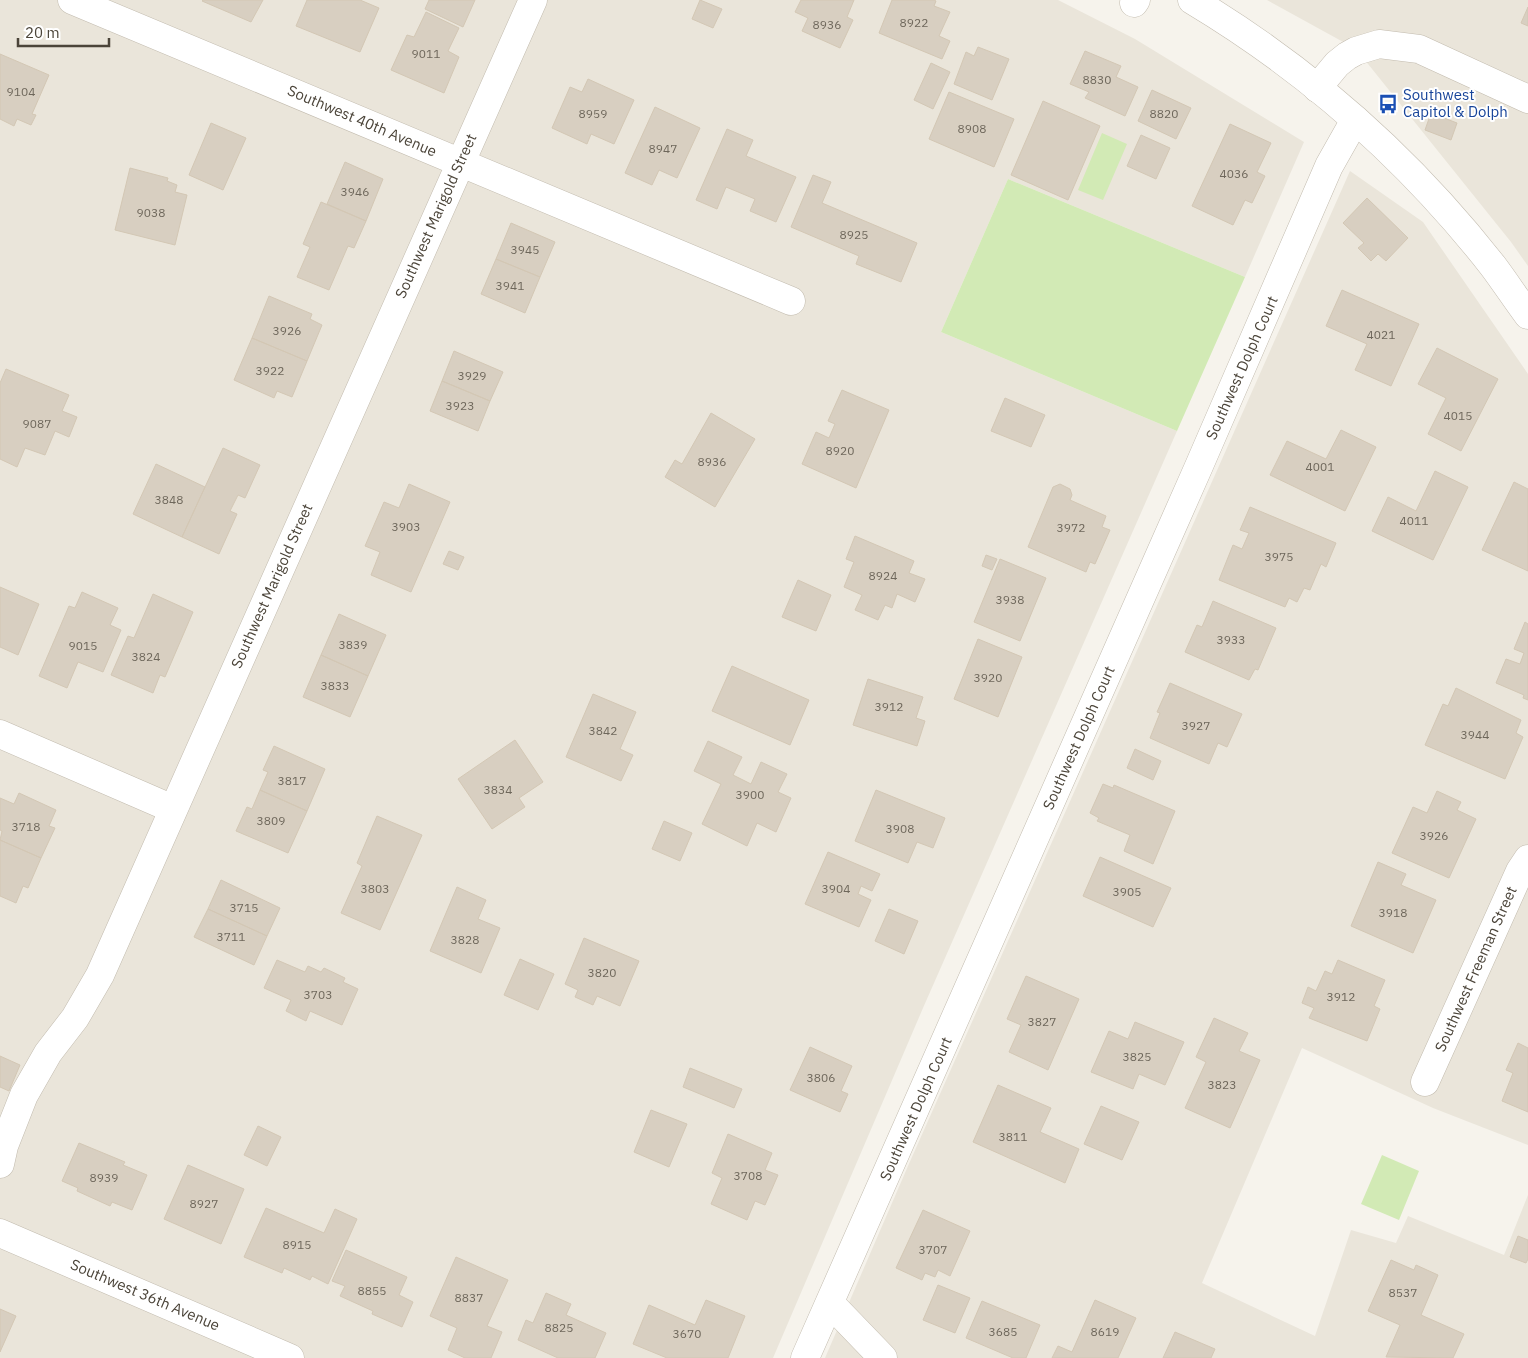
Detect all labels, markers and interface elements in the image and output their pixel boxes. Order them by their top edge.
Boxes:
scale bar [18,15,109,47]
house number: 8922 [900,15,928,30]
house number: 8936 [813,17,841,32]
text: 20 m [25,23,60,42]
house number: 9011 [412,46,440,61]
house number: 8830 [1083,72,1111,87]
street label: Southwest 40th Avenue [285,80,440,161]
house number: 9104 [7,84,35,99]
place label: Southwest Capitol & Dolph [1403,85,1508,121]
bus stop icon: Southwest Capitol & Dolph [1377,93,1399,115]
house number: 8959 [579,106,607,121]
house number: 8820 [1150,106,1178,121]
house number: 8908 [958,121,986,136]
street label: Southwest Marigold Street [391,131,480,301]
house number: 8947 [649,141,677,156]
house number: 4036 [1220,166,1248,181]
house number: 3946 [341,184,369,199]
house number: 9038 [137,205,165,220]
house number: 8925 [840,227,868,242]
house number: 3945 [511,242,539,257]
house number: 3941 [496,278,524,293]
street label: Southwest Dolph Court [1201,293,1282,443]
house number: 3926 [273,323,301,338]
house number: 4021 [1367,327,1395,342]
house number: 3922 [256,363,284,378]
house number: 3929 [458,368,486,383]
house number: 3923 [446,398,474,413]
house number: 4015 [1444,408,1472,423]
house number: 9087 [23,416,51,431]
house number: 8920 [826,443,854,458]
house number: 8936 [698,454,726,469]
house number: 4001 [1306,459,1334,474]
house number: 3848 [155,492,183,507]
street label: Southwest Marigold Street [227,501,316,671]
house number: 4011 [1400,513,1428,528]
house number: 3903 [392,519,420,534]
house number: 3972 [1057,520,1085,535]
house number: 3975 [1265,549,1293,564]
house number: 8924 [869,568,897,583]
house number: 3938 [996,592,1024,607]
house number: 3933 [1217,632,1245,647]
house number: 3839 [339,637,367,652]
house number: 9015 [69,638,97,653]
house number: 3824 [132,649,160,664]
street label: Southwest Dolph Court [1038,663,1119,813]
house number: 3920 [974,670,1002,685]
house number: 3833 [321,678,349,693]
house number: 3912 [875,699,903,714]
house number: 3927 [1182,718,1210,733]
house number: 3842 [589,723,617,738]
house number: 3944 [1461,727,1489,742]
house number: 3817 [278,773,306,788]
house number: 3834 [484,782,512,797]
house number: 3900 [736,787,764,802]
house number: 3809 [257,813,285,828]
house number: 3718 [12,819,40,834]
house number: 3908 [886,821,914,836]
house number: 3926 [1420,828,1448,843]
house number: 3803 [361,881,389,896]
house number: 3904 [822,881,850,896]
street label: Southwest Freeman Street [1430,883,1521,1055]
house number: 3905 [1113,884,1141,899]
house number: 3715 [230,900,258,915]
house number: 3918 [1379,905,1407,920]
house number: 3711 [217,929,245,944]
house number: 3828 [451,932,479,947]
house number: 3820 [588,965,616,980]
house number: 3703 [304,987,332,1002]
house number: 3912 [1327,989,1355,1004]
house number: 3827 [1028,1014,1056,1029]
street label: Southwest Dolph Court [875,1034,956,1184]
house number: 3825 [1123,1049,1151,1064]
house number: 3806 [807,1070,835,1085]
house number: 3823 [1208,1077,1236,1092]
house number: 3811 [999,1129,1027,1144]
house number: 3708 [734,1168,762,1183]
house number: 8939 [90,1170,118,1185]
house number: 8927 [190,1196,218,1211]
house number: 8915 [283,1237,311,1252]
house number: 3707 [919,1242,947,1257]
street label: Southwest 36th Avenue [68,1254,223,1335]
house number: 8855 [358,1283,386,1298]
house number: 8537 [1389,1285,1417,1300]
house number: 8837 [455,1290,483,1305]
house number: 8825 [545,1320,573,1335]
house number: 3685 [989,1324,1017,1339]
house number: 8619 [1091,1324,1119,1339]
house number: 3670 [673,1326,701,1341]

